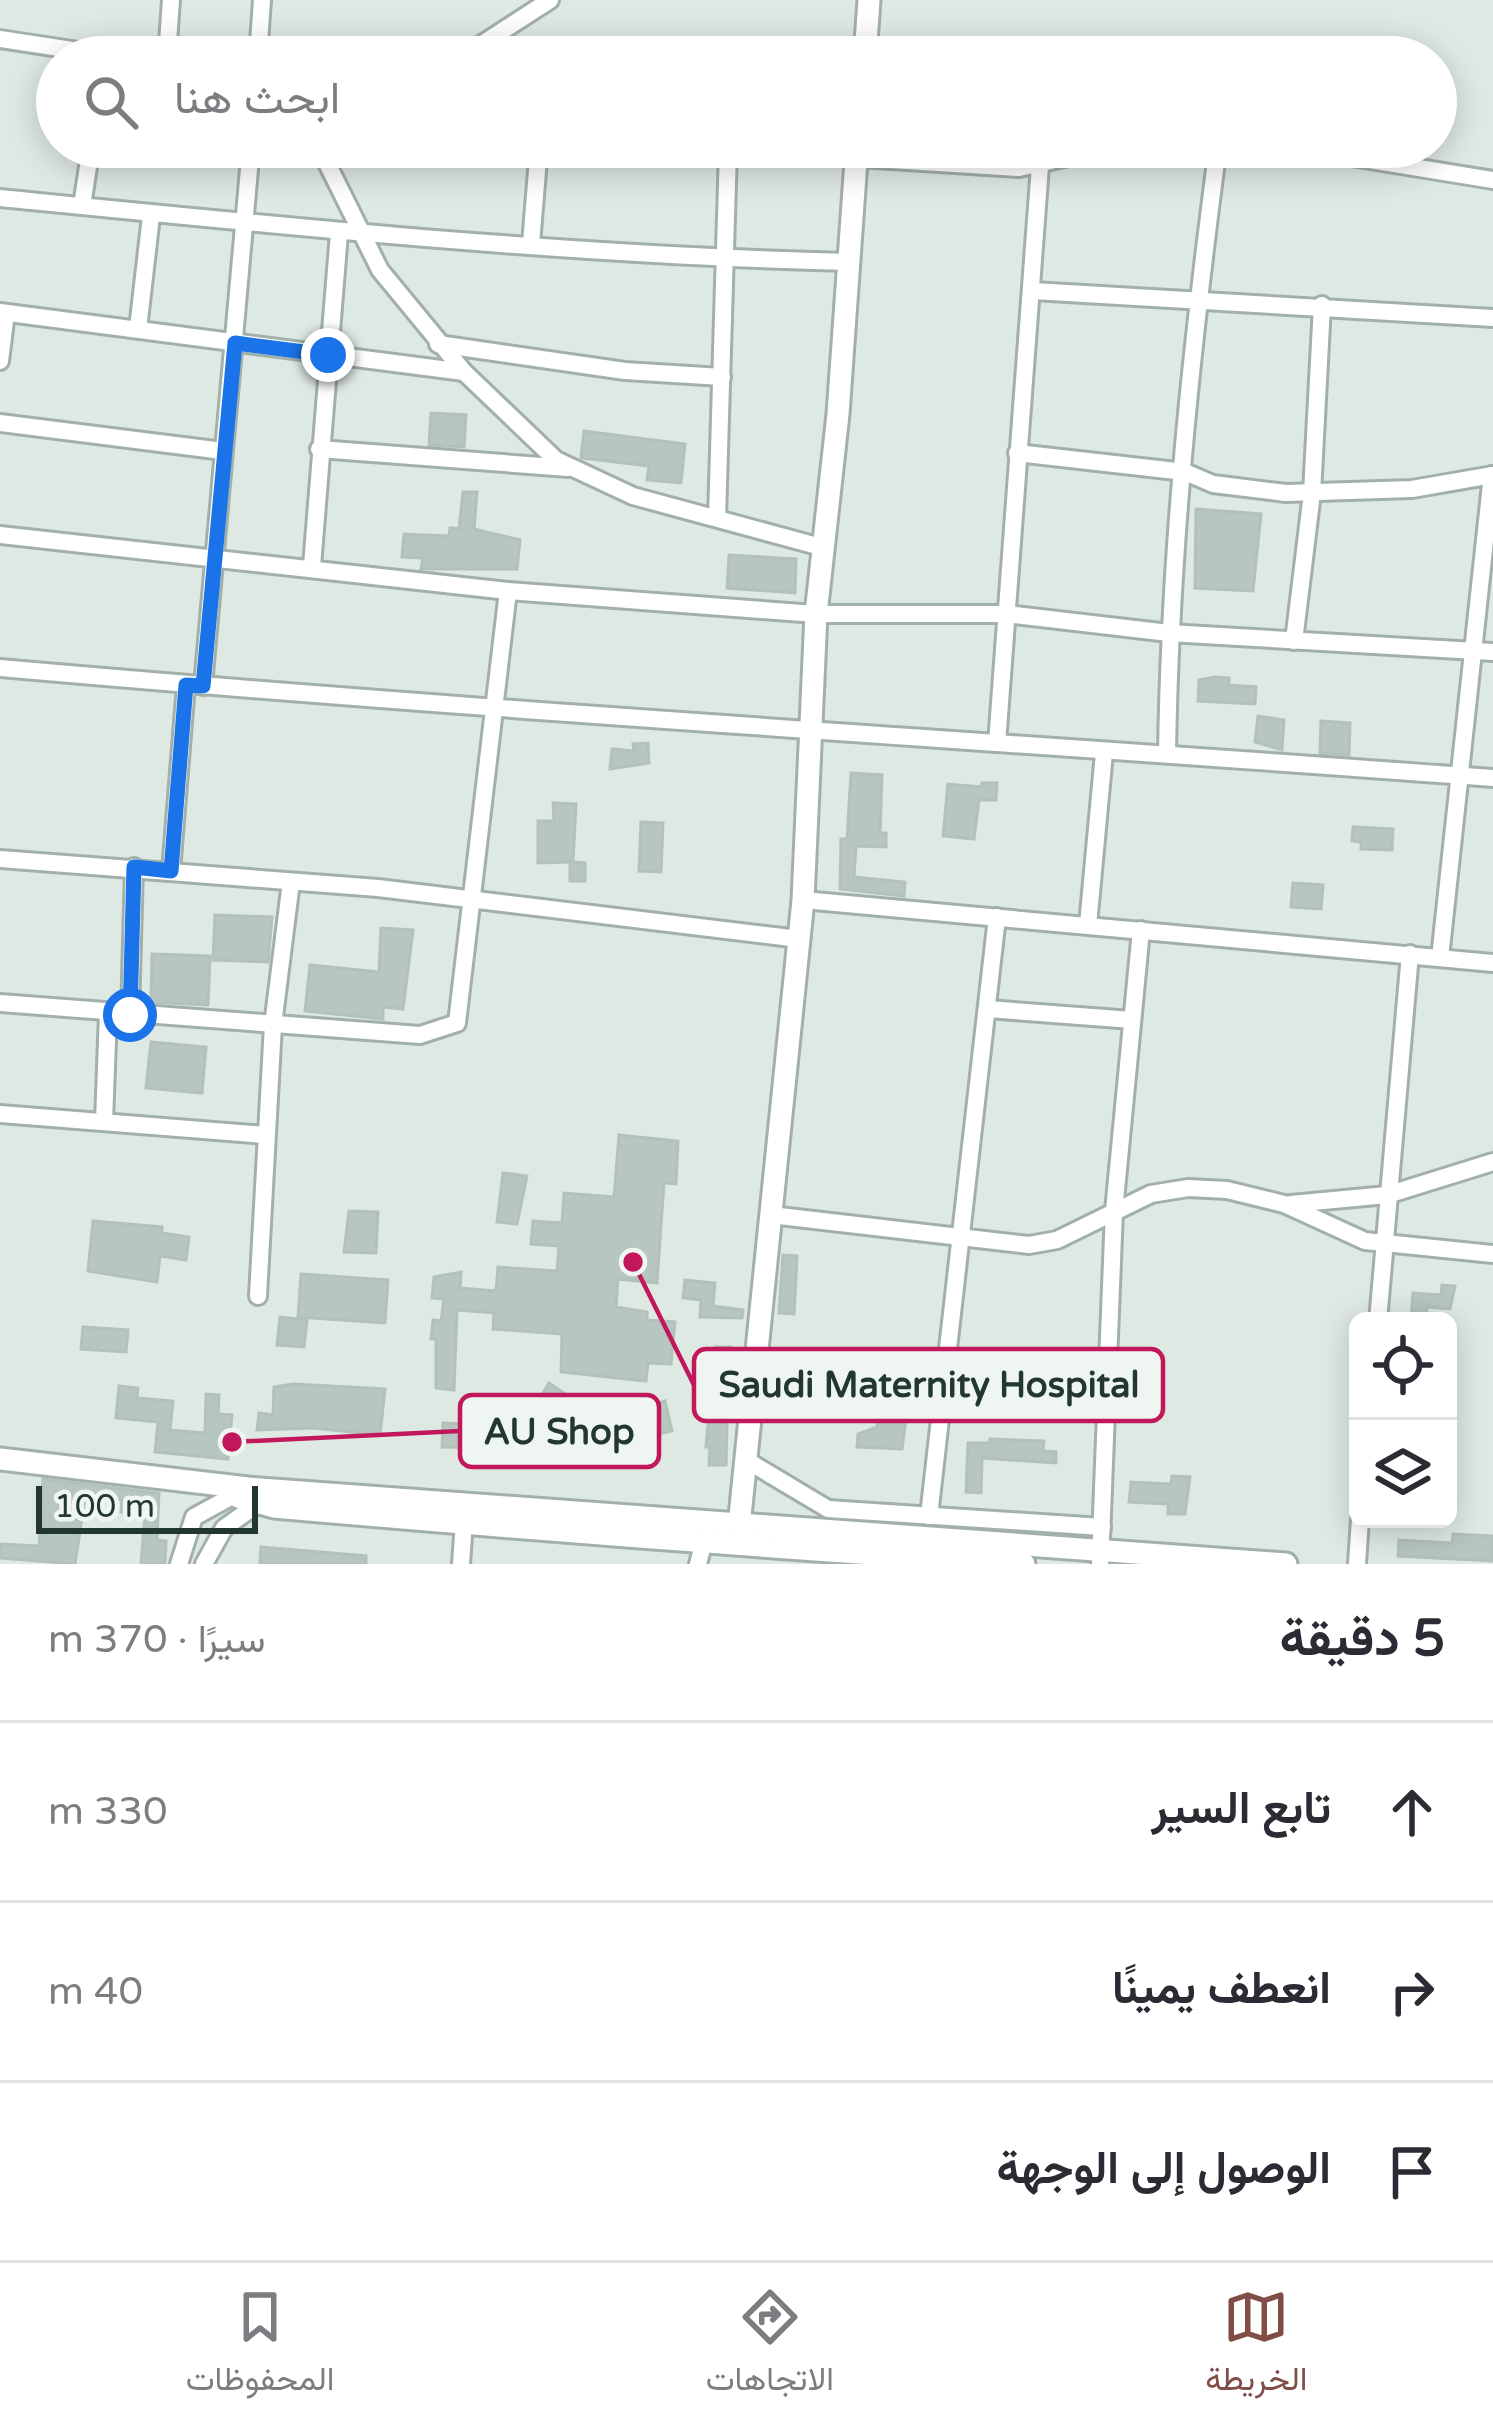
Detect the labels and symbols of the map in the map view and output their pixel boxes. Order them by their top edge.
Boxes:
route end [301,328,355,382]
route start [103,988,157,1042]
callout: Saudi Maternity Hospital [694,1349,1163,1421]
text: Saudi Maternity Hospital [718,1364,1140,1407]
callout: AU Shop [460,1395,659,1467]
text: AU Shop [483,1411,635,1454]
scale bar [36,1480,258,1533]

